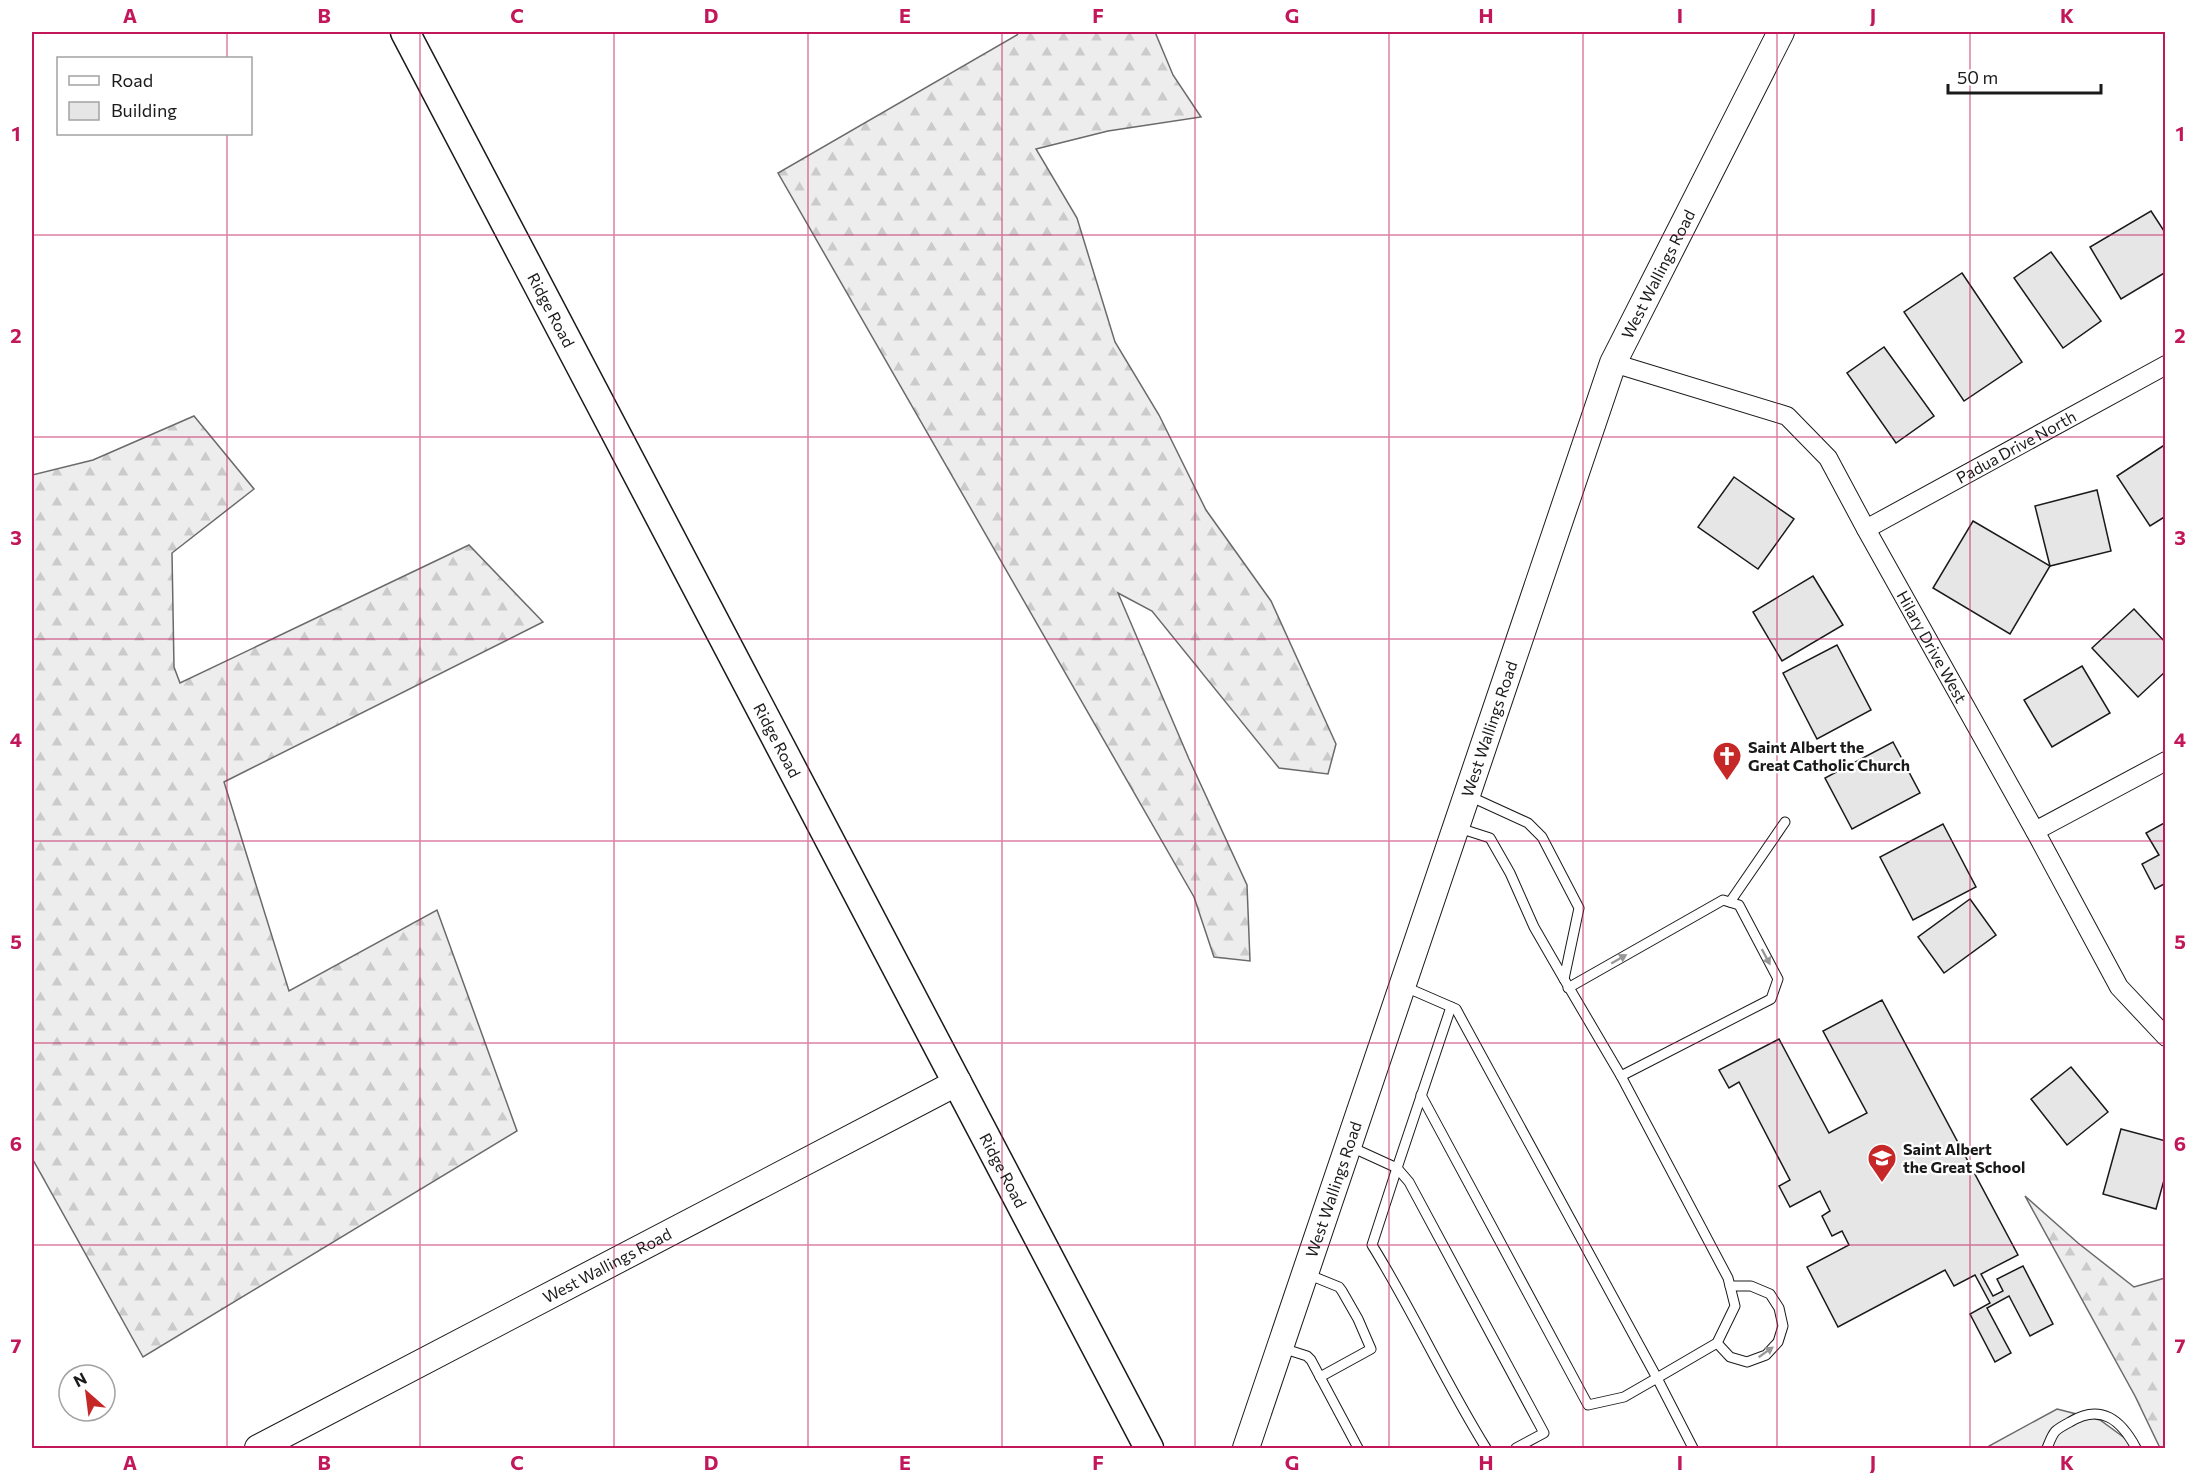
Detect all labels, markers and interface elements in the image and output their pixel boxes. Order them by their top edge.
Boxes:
text: A [123,3,137,27]
text: B [317,3,331,27]
text: C [510,3,524,27]
text: D [704,3,718,27]
text: E [899,3,911,27]
text: F [1092,3,1104,27]
text: G [1285,3,1299,27]
text: H [1479,3,1494,27]
text: I [1677,3,1683,27]
text: J [1870,3,1876,27]
text: K [2060,3,2074,27]
legend [57,57,252,135]
scale bar [1948,57,2101,95]
text: 50 m [1957,66,1998,88]
text: Road [111,69,153,91]
text: Building [111,99,177,121]
text: 1 [11,121,21,145]
text: 1 [2175,121,2185,145]
street label: West Wallings Road [1617,206,1698,342]
street label: Ridge Road [524,269,579,350]
text: 2 [10,323,22,347]
text: 2 [2174,323,2186,347]
street label: Padua Drive North [1953,406,2079,487]
text: 3 [10,525,22,549]
text: 3 [2174,525,2186,549]
street label: Hilary Drive West [1893,587,1971,706]
street label: West Wallings Road [1457,658,1521,799]
street label: Ridge Road [750,699,805,780]
text: 4 [10,727,22,751]
text: 4 [2174,727,2186,751]
place label: Saint Albert the Great Catholic Church [1748,737,1910,774]
church icon: Saint Albert the Great Catholic Church [1711,740,1743,782]
text: 5 [10,929,22,953]
text: 5 [2174,929,2186,953]
one-way arrow [1761,949,1771,966]
one-way arrow [1611,954,1627,965]
street label: West Wallings Road [1301,1119,1365,1260]
street label: Ridge Road [976,1130,1031,1211]
text: 6 [10,1131,22,1155]
text: 6 [2174,1131,2186,1155]
place label: Saint Albert the Great School [1903,1139,2025,1176]
school or university icon: Saint Albert the Great School [1866,1142,1898,1184]
street label: West Wallings Road [539,1224,674,1306]
text: 7 [11,1333,22,1357]
text: 7 [2175,1333,2186,1357]
one-way arrow [1757,1346,1773,1358]
north arrow [57,1363,117,1423]
text: N [70,1368,89,1391]
text: A [123,1450,137,1474]
text: B [317,1450,331,1474]
text: C [510,1450,524,1474]
text: D [704,1450,718,1474]
text: E [899,1450,911,1474]
text: F [1092,1450,1104,1474]
text: G [1285,1450,1299,1474]
text: H [1479,1450,1494,1474]
text: I [1677,1450,1683,1474]
text: J [1870,1450,1876,1474]
text: K [2060,1450,2074,1474]

